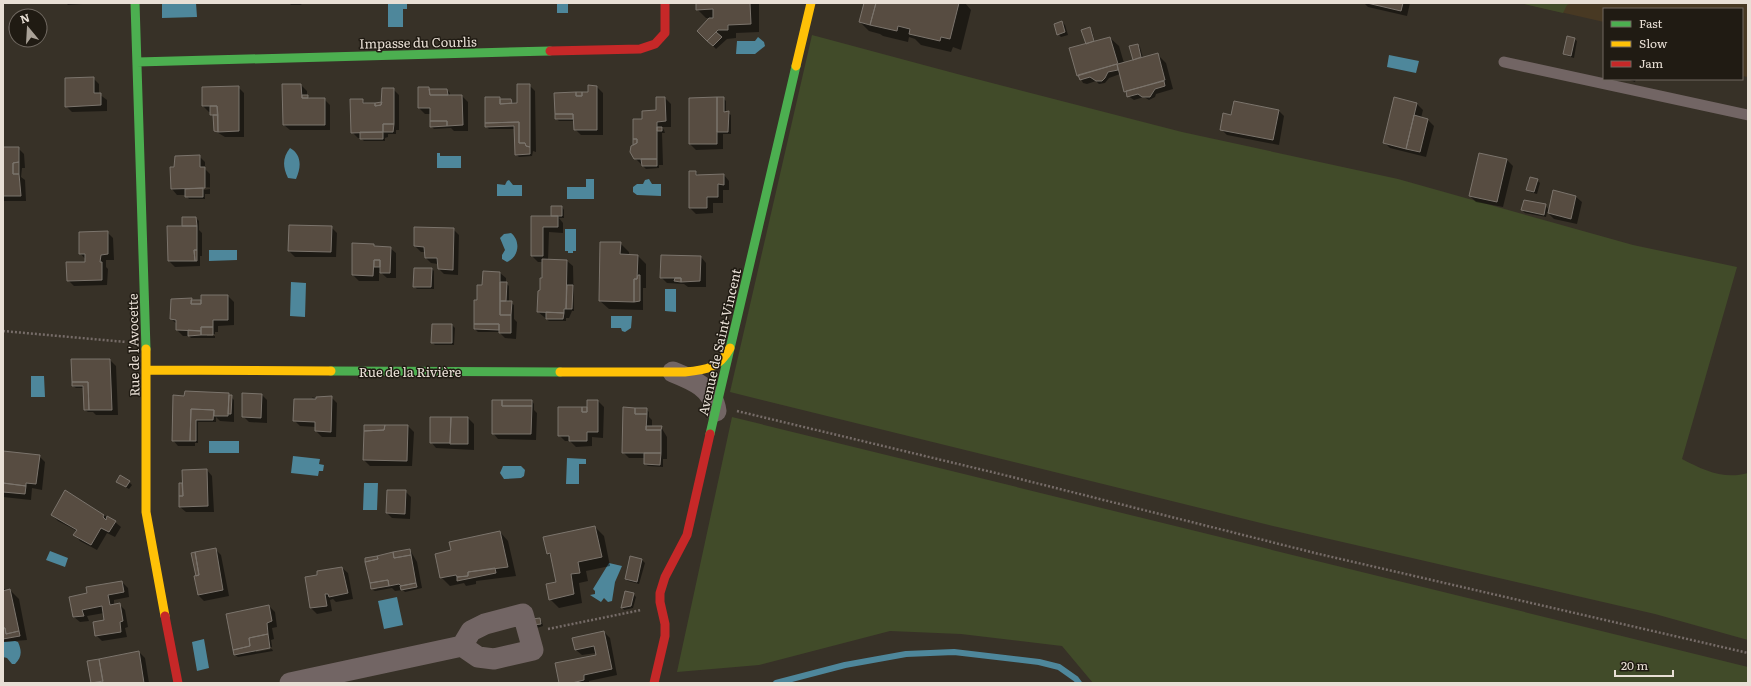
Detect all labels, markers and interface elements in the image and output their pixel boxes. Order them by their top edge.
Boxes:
north arrow [8,8,48,48]
legend [1603,8,1743,80]
text: N [18,9,31,27]
text: Fast [1639,14,1663,32]
street label: Impasse du Courlis [359,31,477,53]
text: Slow [1639,34,1668,52]
text: Jam [1639,54,1664,72]
street label: Avenue de Saint-Vincent [693,266,745,418]
street label: Rue de l'Avocette [123,293,143,397]
street label: Rue de la Rivière [359,362,461,381]
scale bar [1615,652,1673,678]
text: 20 m [1621,656,1648,674]

